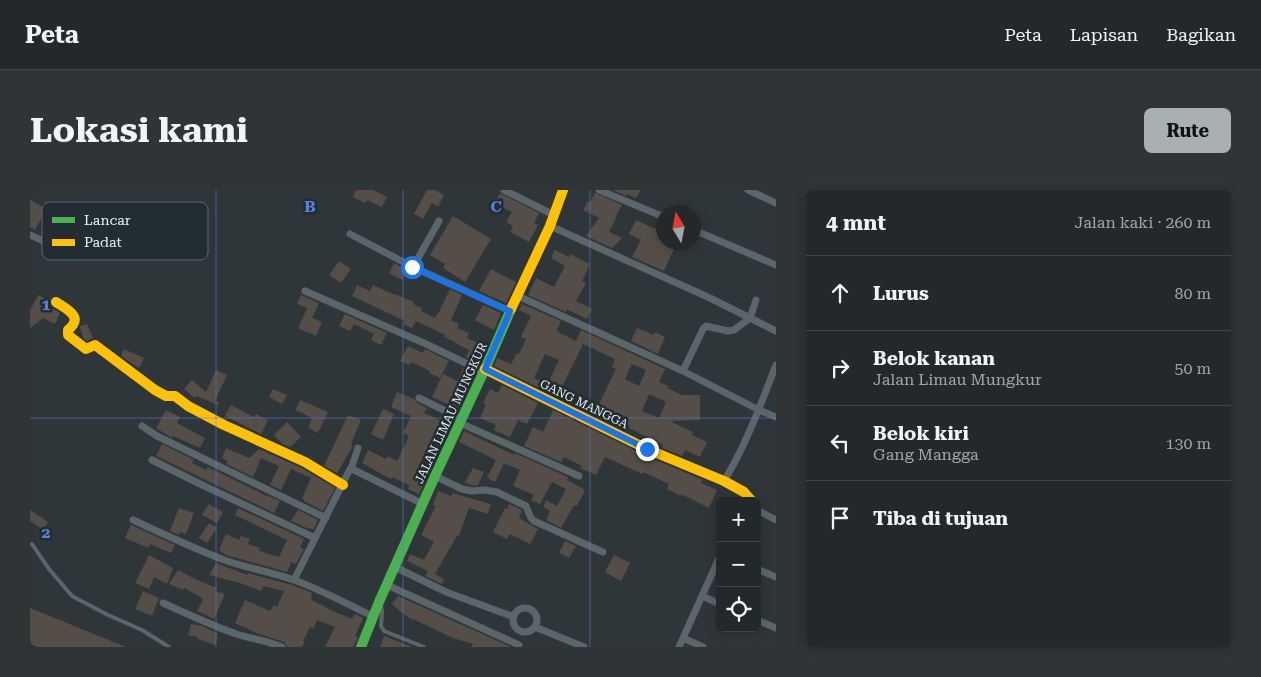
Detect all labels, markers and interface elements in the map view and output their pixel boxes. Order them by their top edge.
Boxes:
text: Peta [25,21,79,49]
text: Peta [1004,24,1042,45]
text: Lapisan [1070,24,1138,45]
text: Bagikan [1166,24,1236,45]
button: Rute [1144,108,1231,153]
text: Lokasi kami [30,110,248,151]
text: B [304,197,316,216]
text: C [490,197,502,216]
legend [42,202,208,260]
north arrow [656,205,701,250]
text: 4 mnt [826,211,886,235]
text: Lancar [84,212,131,228]
text: Jalan kaki · 260 m [1075,213,1211,232]
text: Padat [84,234,122,250]
route start [401,256,424,279]
icon: ahead [826,279,854,307]
text: Lurus [873,282,929,305]
text: 80 m [1174,284,1211,303]
text: 1 [42,295,51,314]
street label: JALAN LIMAU MUNGKUR [412,340,490,486]
text: Belok kanan [873,347,995,370]
icon: right [826,354,854,382]
text: 50 m [1174,359,1211,378]
text: Jalan Limau Mungkur [873,370,1042,389]
street label: GANG MANGGA [538,377,631,432]
text: Belok kiri [873,422,969,445]
icon: left [826,429,854,457]
text: 130 m [1165,434,1211,453]
route end [636,438,659,461]
text: Gang Mangga [873,445,979,464]
map controls [716,497,761,632]
button: + [716,497,761,542]
icon: arrive [826,504,854,532]
text: Tiba di tujuan [873,507,1008,530]
text: 2 [42,523,51,542]
button: − [716,542,761,587]
button: locate [716,587,761,632]

